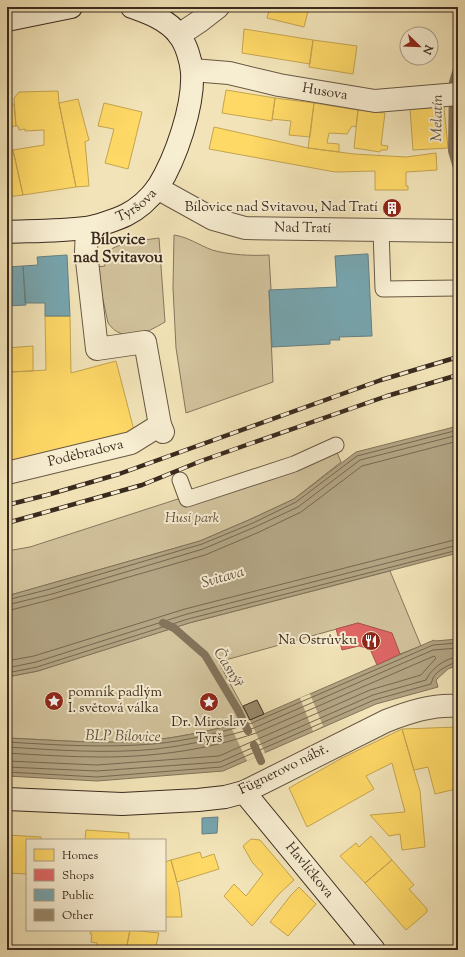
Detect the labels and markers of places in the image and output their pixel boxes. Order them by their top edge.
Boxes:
building icon: Bílovice nad Svitavou, Nad Tratí [381,197,403,219]
place label: Bílovice nad Svitavou, Nad Tratí [185,198,378,218]
restaurant icon: Na Ostrůvku [360,630,382,652]
place label: Na Ostrůvku [278,631,357,651]
place label: pomník padlým I. světová válka [68,683,163,719]
place icon: pomník padlým I. světová válka [43,690,65,712]
place icon: Dr. Miroslav Tyrš [198,691,220,713]
place label: Dr. Miroslav Tyrš [171,713,247,749]

